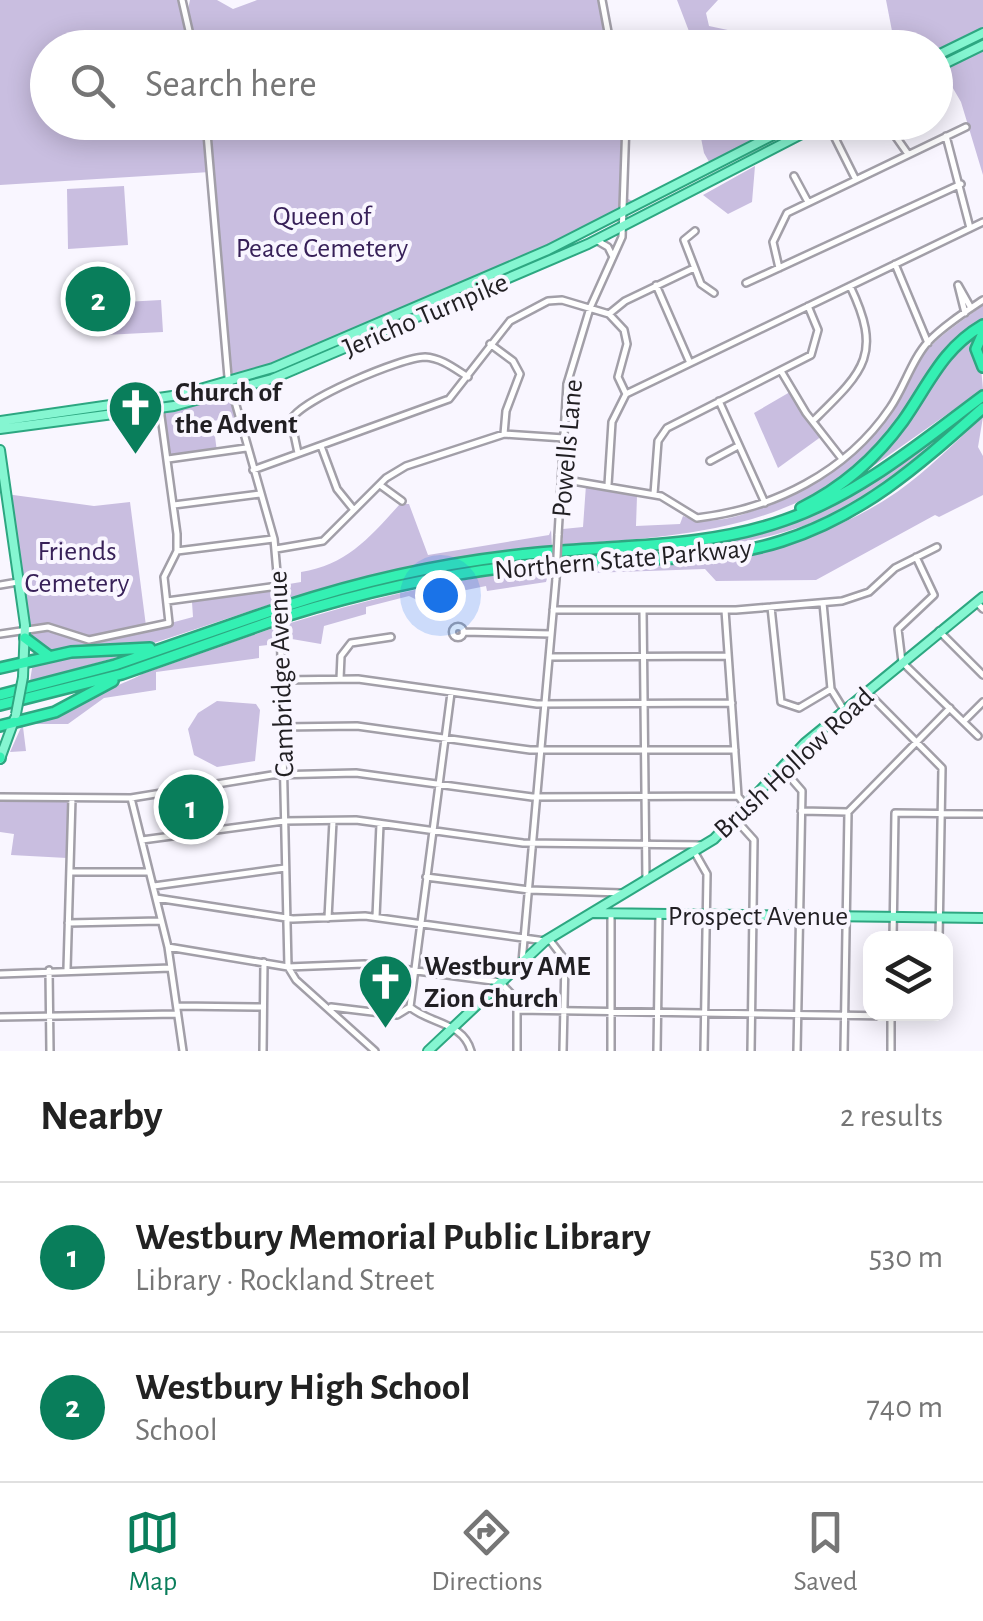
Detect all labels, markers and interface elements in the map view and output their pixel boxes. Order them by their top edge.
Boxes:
search box [30,30,953,140]
icon: search [65,58,120,113]
text: Search here [145,66,317,104]
park label: Queen of Peace Cemetery [236,203,408,263]
pin: 2 [66,262,130,336]
street label: Jericho Turnpike [339,269,512,363]
church icon: Church of the Advent [106,377,166,456]
street label: Powells Lane [548,378,588,518]
place label: Church of the Advent [175,379,298,439]
street label: Northern State Parkway [493,535,753,585]
park label: Friends Cemetery [24,538,130,598]
street label: Cambridge Avenue [264,570,300,778]
your location [415,570,466,621]
street label: Brush Hollow Road [709,683,879,844]
pin: 1 [158,770,224,844]
street label: Prospect Avenue [668,903,848,931]
map controls [863,931,953,1021]
button: layers [863,931,953,1021]
church icon: Westbury AME Zion Church [355,951,415,1030]
place label: Westbury AME Zion Church [424,953,591,1013]
text: Nearby [40,1095,163,1137]
text: 2 results [840,1100,943,1132]
text: Westbury Memorial Public Library [135,1219,651,1257]
text: 1 [67,1241,78,1273]
text: 530 m [869,1241,943,1273]
text: Library · Rockland Street [135,1264,434,1296]
text: Westbury High School [135,1369,471,1407]
text: 2 [65,1391,80,1423]
text: 740 m [866,1391,943,1423]
text: School [135,1414,218,1446]
tab: Map [125,1505,180,1599]
tab: Directions [431,1505,543,1599]
tab: Saved [794,1505,858,1599]

